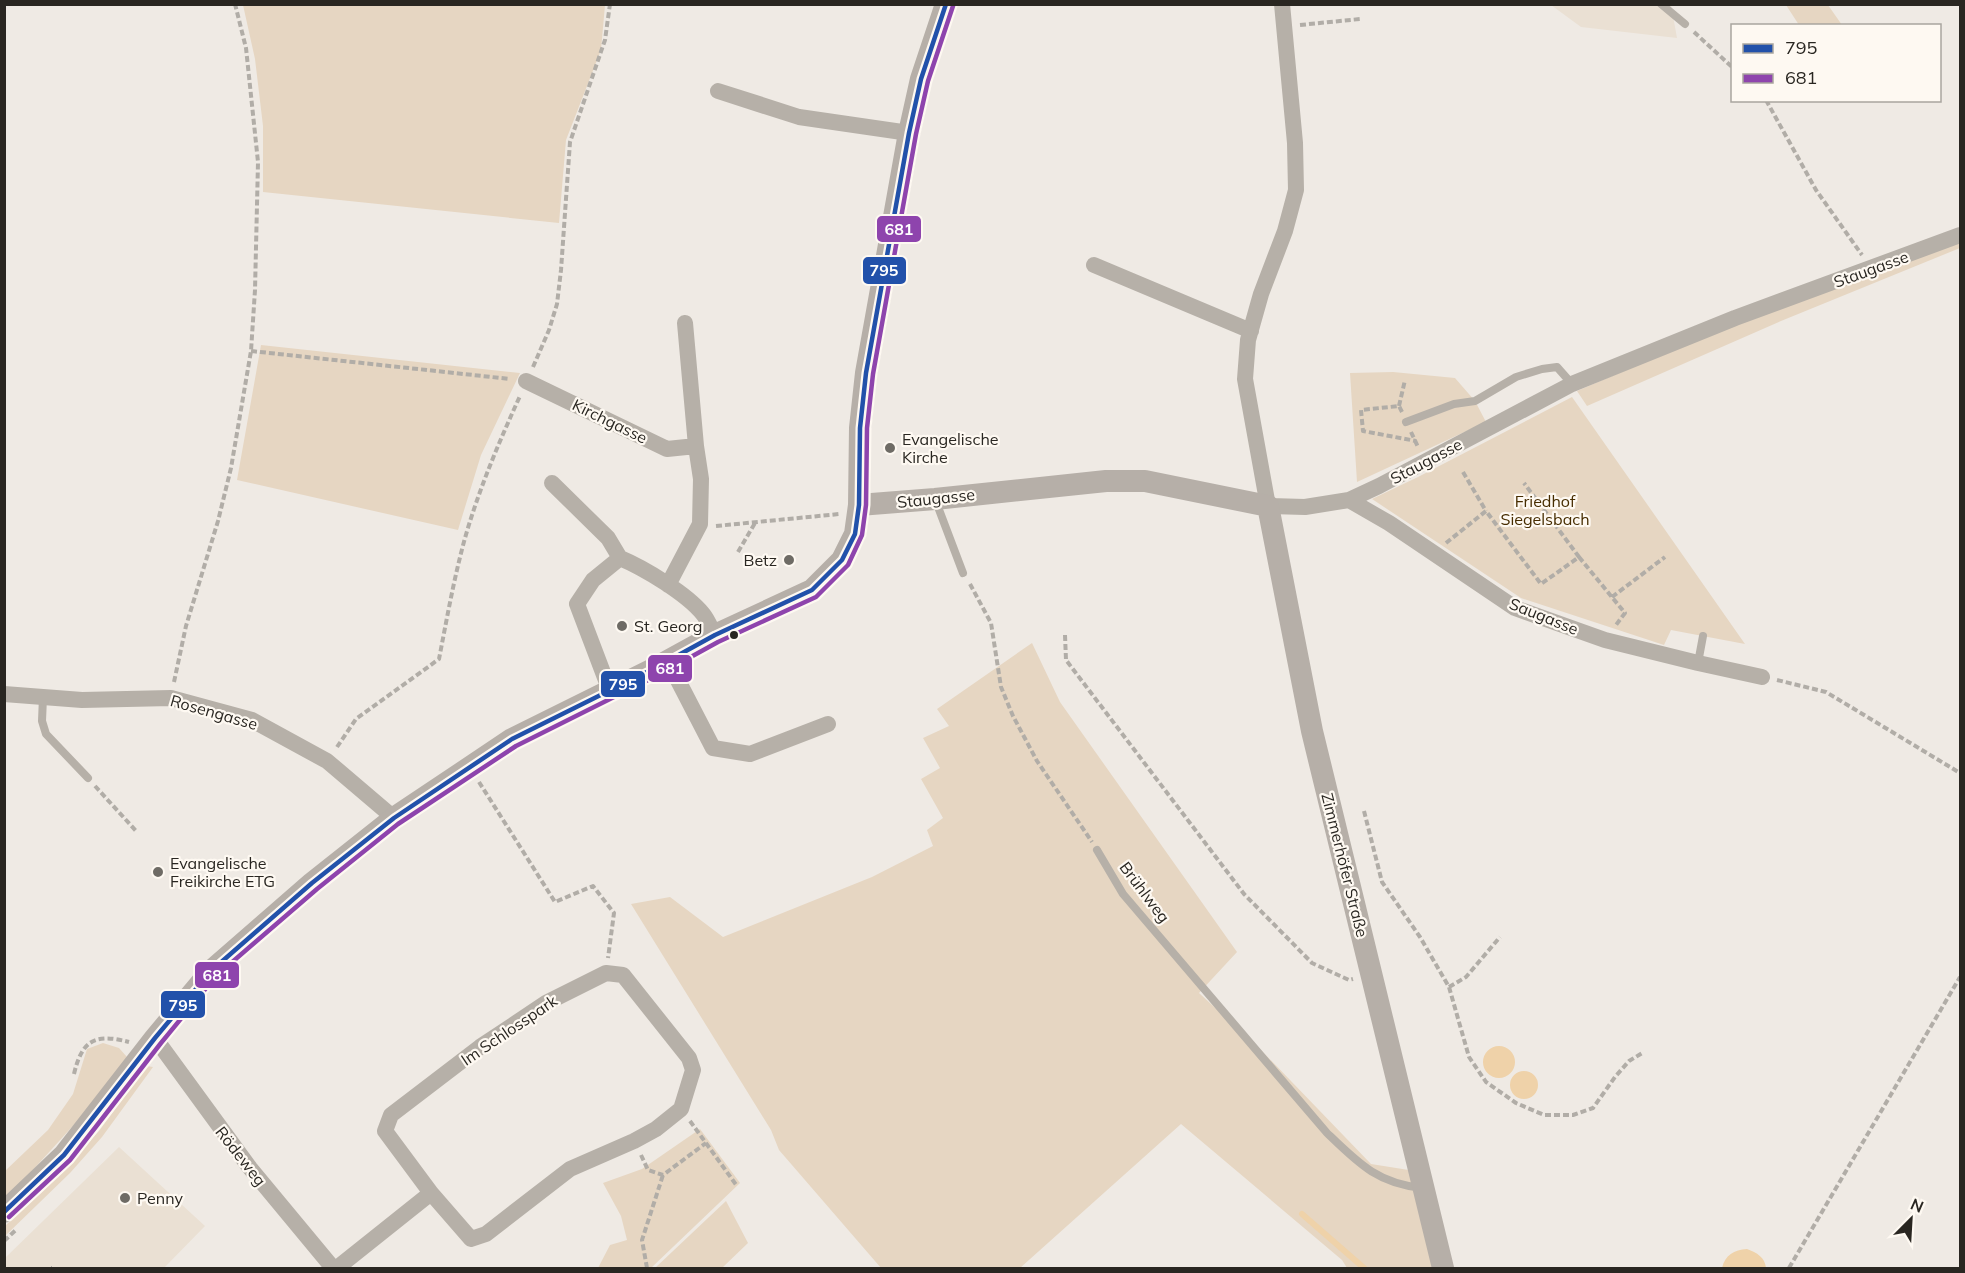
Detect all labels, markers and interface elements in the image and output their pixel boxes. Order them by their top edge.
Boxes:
legend [1731,24,1941,102]
text: 795 [1785,36,1818,59]
text: 681 [1785,66,1817,89]
line badge: 681 [876,215,922,243]
text: 681 [885,219,913,239]
street label: Staugasse [1831,246,1911,292]
line badge: 795 [862,256,907,285]
text: 795 [870,260,899,280]
street label: Kirchgasse [569,394,651,448]
place label: Evangelische Kirche [902,429,998,467]
street label: Staugasse [1387,434,1465,488]
marker: Evangelische Kirche [883,441,897,455]
street label: Staugasse [896,484,976,512]
park label: Friedhof Siegelsbach [1500,491,1590,529]
place label: Betz [744,550,777,570]
marker: Betz [782,553,796,567]
street label: Saugasse [1507,593,1581,639]
place label: St. Georg [634,616,702,636]
marker: St. Georg [615,619,629,633]
unlabelled marker [728,629,740,641]
line badge: 681 [647,654,693,683]
text: 681 [656,658,684,678]
line badge: 795 [600,670,646,698]
text: 795 [609,674,638,694]
street label: Rosengasse [168,690,260,734]
street label: Zimmerhöfer Straße [1317,791,1373,939]
place label: Evangelische Freikirche ETG [170,853,275,891]
street label: Brühlweg [1116,858,1174,926]
marker: Evangelische Freikirche ETG [151,865,165,879]
line badge: 681 [194,961,240,989]
text: 681 [203,965,231,985]
line badge: 795 [160,990,206,1019]
street label: Im Schlosspark [457,990,562,1070]
text: 795 [169,995,198,1015]
street label: Rödeweg [211,1122,271,1190]
place label: Penny [137,1188,183,1208]
north arrow [1881,1189,1941,1249]
marker: Penny [118,1191,132,1205]
text: N [1908,1194,1927,1217]

